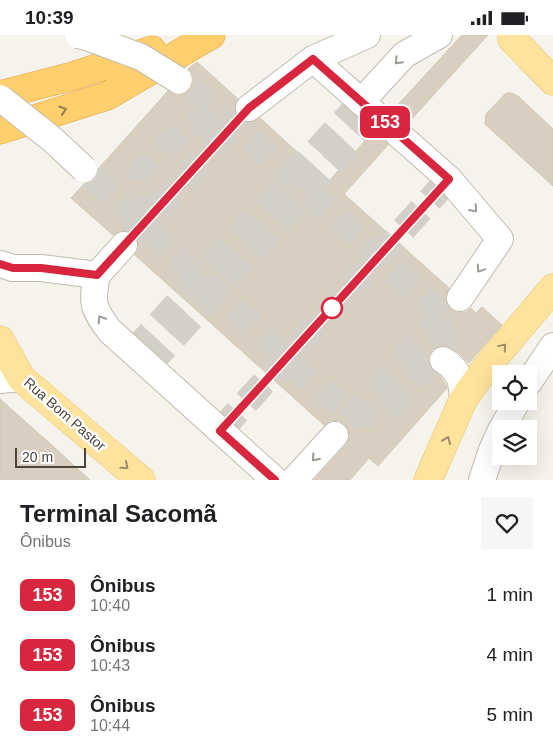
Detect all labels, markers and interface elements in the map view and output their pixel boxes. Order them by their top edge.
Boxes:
text: 10:39 [25,7,74,28]
one-way arrow [395,55,404,64]
one-way arrow [58,105,67,115]
line badge: 153 [356,106,414,138]
text: 153 [370,112,400,132]
one-way arrow [469,203,477,212]
one-way arrow [477,263,486,272]
unlabelled marker [321,297,343,319]
one-way arrow [98,315,108,324]
one-way arrow [497,344,506,353]
map controls [492,365,537,465]
button: locate [492,365,537,410]
street label: Rua Bom Pastor [21,374,109,454]
button: layers [492,420,537,465]
one-way arrow [440,436,451,445]
scale bar [15,445,86,468]
text: 20 m [22,449,53,465]
one-way arrow [312,452,321,461]
one-way arrow [120,460,129,469]
button: heart [481,497,533,549]
text: Terminal Sacomã [20,500,217,527]
text: Ônibus [20,533,71,550]
text: Ônibus [90,575,155,596]
text: 1 min [487,584,533,605]
text: 153 [32,585,63,605]
text: 10:40 [90,597,130,614]
text: Ônibus [90,635,155,656]
text: 4 min [487,644,533,665]
text: 153 [32,645,63,665]
text: 10:43 [90,657,130,674]
text: Ônibus [90,695,155,716]
text: 5 min [487,704,533,725]
text: 153 [32,705,63,725]
text: 10:44 [90,717,130,734]

